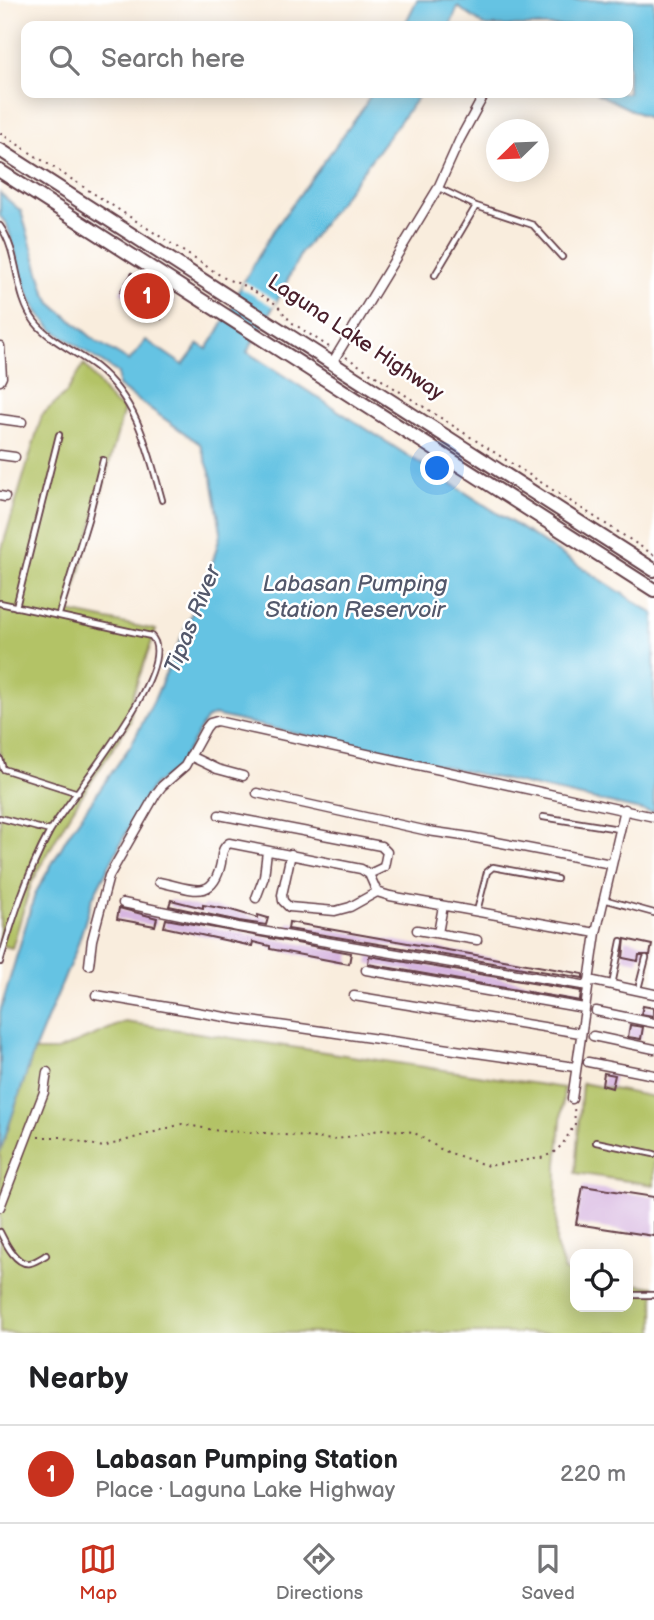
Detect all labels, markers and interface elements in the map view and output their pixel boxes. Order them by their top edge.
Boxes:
search box [21,21,633,98]
icon: search [45,41,83,79]
text: Search here [101,44,245,75]
north arrow [486,119,549,182]
street label: Laguna Lake Highway [263,269,449,406]
pin: 1 [124,270,170,322]
your location [420,451,454,485]
water label: Tipas River [159,560,228,678]
water label: Labasan Pumping Station Reservoir [262,570,448,624]
map controls [570,1249,633,1312]
button: locate [570,1249,633,1312]
text: Nearby [28,1361,128,1397]
text: Labasan Pumping Station [95,1445,398,1476]
text: 1 [46,1460,56,1488]
text: 220 m [560,1460,626,1488]
text: Place · Laguna Lake Highway [95,1476,395,1504]
tab: Map [79,1540,117,1605]
tab: Directions [276,1540,363,1605]
tab: Saved [521,1540,575,1605]

